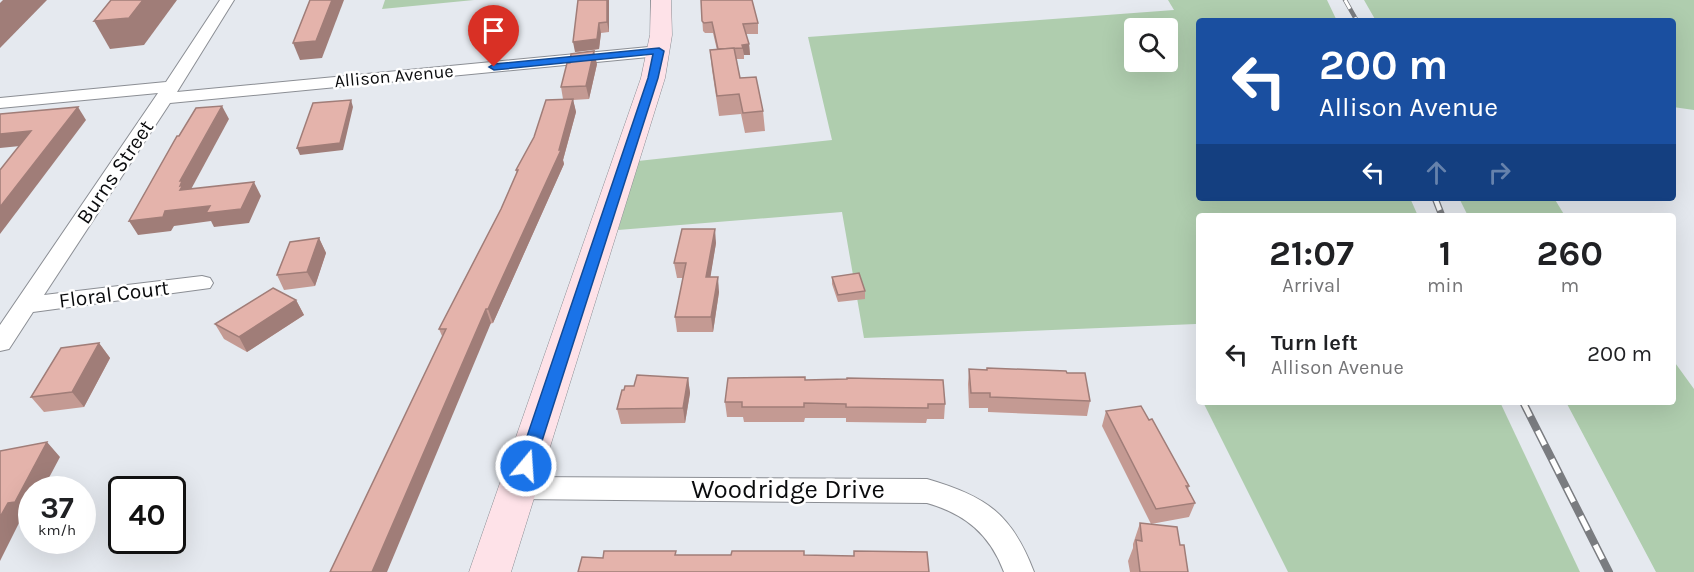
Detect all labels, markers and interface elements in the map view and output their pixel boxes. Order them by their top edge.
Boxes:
pin [468,5,519,67]
icon: arrive [477,14,510,47]
map controls [1124,18,1178,72]
button: search [1124,18,1178,72]
text: 200 m [1319,40,1448,90]
icon: left [1220,42,1298,120]
street label: Allison Avenue [334,60,454,92]
text: Allison Avenue [1319,91,1498,123]
street label: Burns Street [72,116,158,228]
icon: left [1357,156,1390,189]
icon: ahead [1420,156,1453,189]
icon: right [1483,156,1516,189]
text: 21:07 [1269,232,1354,274]
text: 1 [1439,232,1452,274]
text: 260 [1537,232,1603,274]
text: Arrival [1282,274,1341,297]
text: min [1427,274,1464,297]
text: m [1560,274,1579,297]
street label: Floral Court [57,275,171,313]
text: Turn left [1271,330,1358,356]
icon: left [1220,338,1253,371]
text: 200 m [1587,341,1652,367]
text: Allison Avenue [1271,356,1404,379]
position arrow [494,434,558,498]
street label: Woodridge Drive [691,474,885,505]
speed limit sign: 40 [108,476,186,554]
text: 37 [40,490,74,526]
text: km/h [38,521,76,539]

